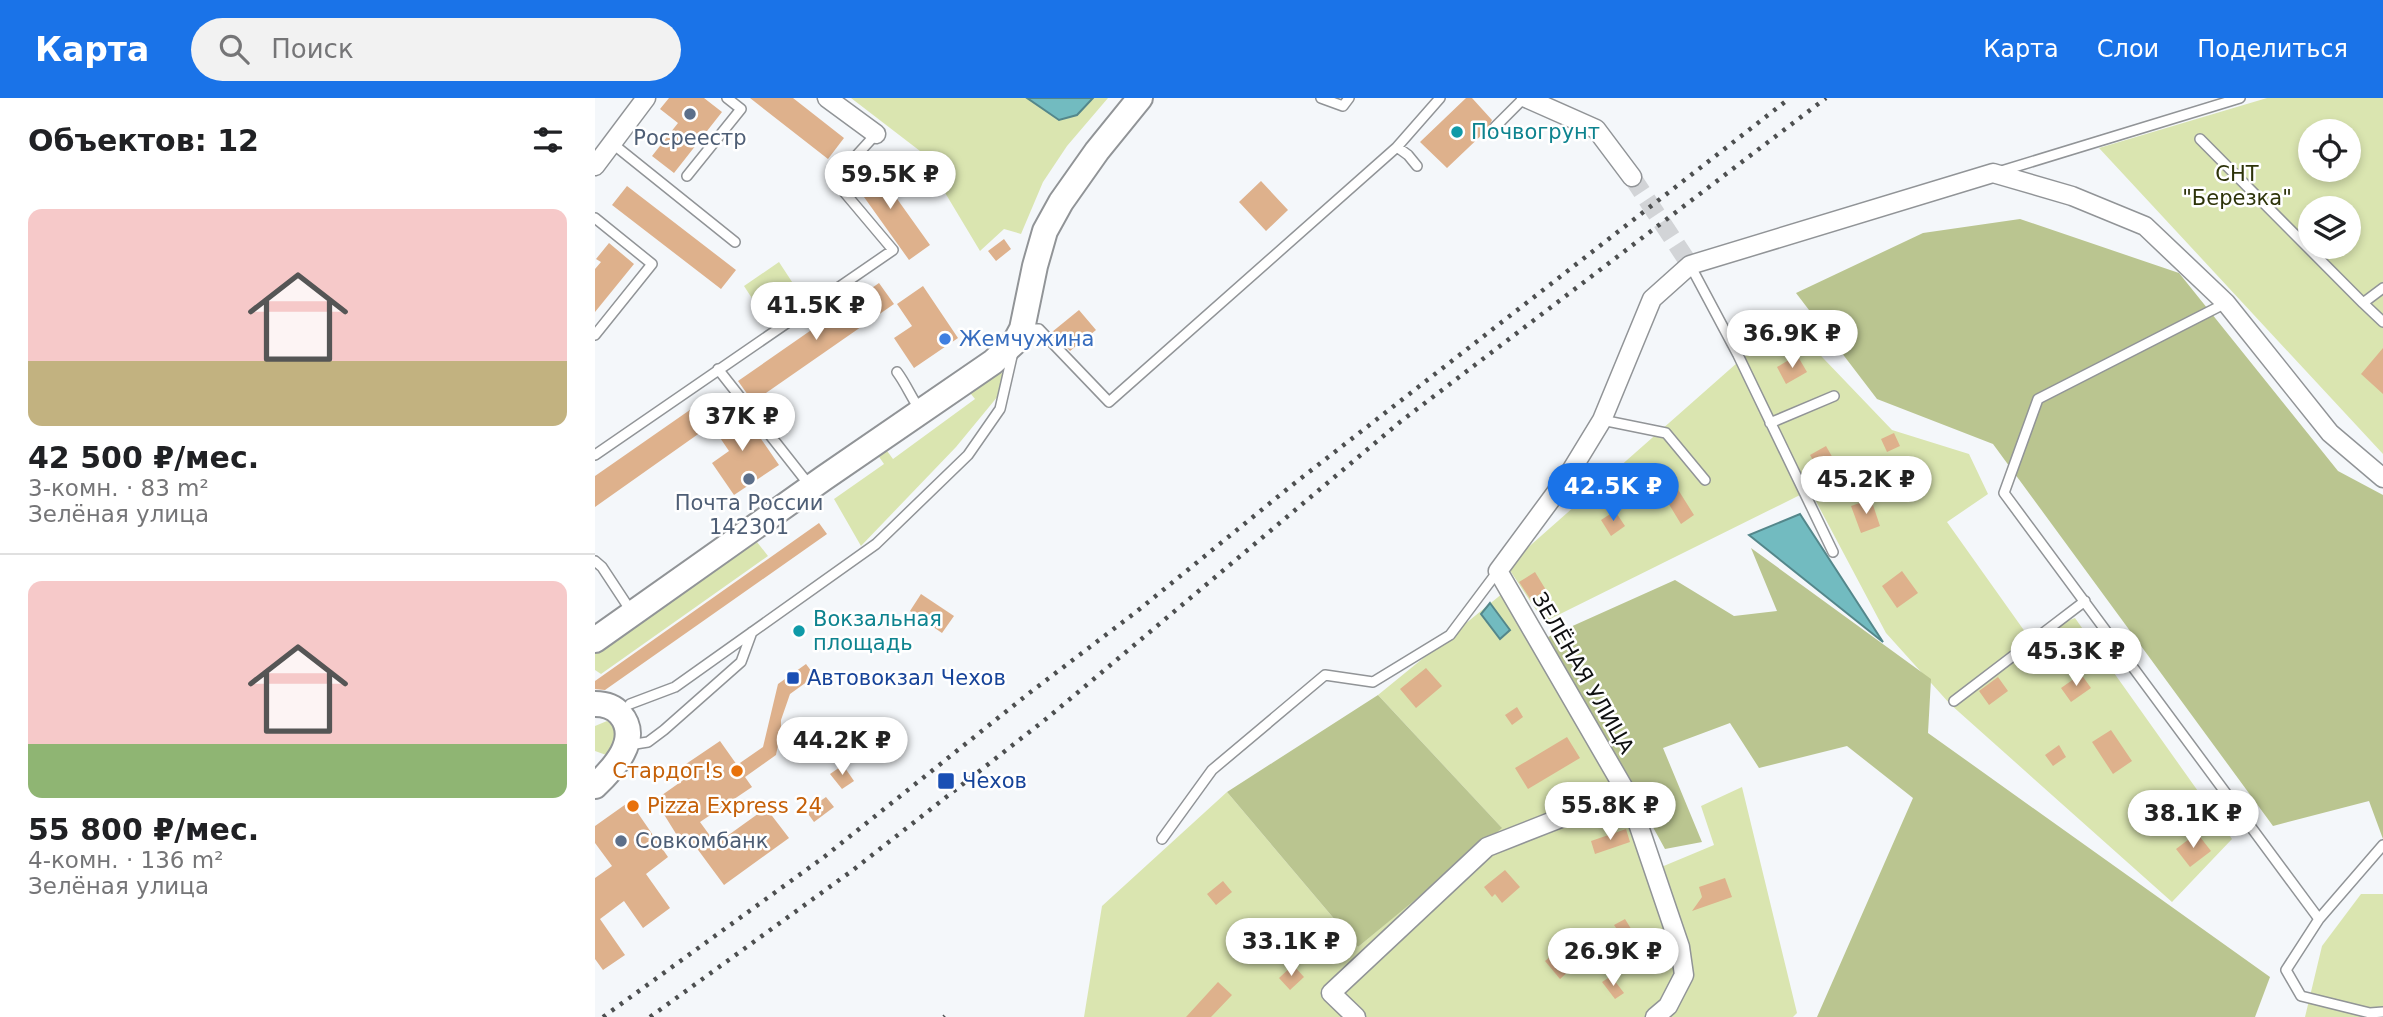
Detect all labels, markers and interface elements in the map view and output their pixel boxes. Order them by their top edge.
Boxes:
search box [191,18,681,81]
text: Карта [35,30,149,69]
icon: search [215,30,253,68]
text: Поиск [271,34,354,64]
text: Карта [1983,35,2059,63]
text: Слои [2097,35,2159,63]
text: Поделиться [2197,35,2348,63]
marker: Росреестр [682,106,698,122]
map controls [2298,119,2361,259]
button: locate [2298,119,2361,182]
place label: Почвогрунт [1471,120,1600,144]
icon: filters [529,121,567,159]
text: Объектов: 12 [28,123,259,158]
marker: Почвогрунт [1449,124,1465,140]
place label: Росреестр [633,126,747,150]
pin: 59.5K ₽ [825,152,955,211]
text: 59.5K ₽ [841,161,939,187]
park label: СНТ "Березка" [2182,162,2292,210]
button: layers [2298,196,2361,259]
icon: home [235,254,361,380]
pin: 41.5K ₽ [751,282,881,342]
text: 41.5K ₽ [767,292,865,318]
pin: 36.9K ₽ [1727,310,1857,370]
text: 36.9K ₽ [1743,320,1841,346]
place label: Жемчужина [959,327,1094,351]
marker: Жемчужина [937,331,953,347]
pin: 37K ₽ [693,394,791,453]
text: 37K ₽ [705,403,779,429]
text: 42 500 ₽/мес. [28,440,259,475]
pin: 45.2K ₽ [1801,456,1931,516]
pin: 42.5K ₽ [1548,464,1678,523]
text: 45.2K ₽ [1817,466,1915,492]
marker: Почта России 142301 [741,471,757,487]
text: 42.5K ₽ [1564,473,1662,499]
text: 3-комн. · 83 m² [28,475,209,501]
place label: Почта России 142301 [675,491,823,539]
text: Зелёная улица [28,501,209,527]
street label: ЗЕЛЁНАЯ УЛИЦА [1527,588,1640,758]
place label: Вокзальная площадь [813,607,942,655]
marker: Вокзальная площадь [791,623,807,639]
icon: home [235,626,361,752]
pin: 45.3K ₽ [2011,628,2141,688]
text: 45.3K ₽ [2027,638,2125,664]
place label: Автовокзал Чехов [807,666,1006,690]
marker: Автовокзал Чехов [785,670,801,686]
pin: 44.2K ₽ [777,718,907,777]
text: 44.2K ₽ [793,727,891,753]
place label: Стардог!s [612,759,723,783]
marker: Стардог!s [729,763,745,779]
place label: Чехов [962,769,1027,793]
marker: Чехов [936,771,956,791]
pin: 55.8K ₽ [1545,782,1675,842]
pin: 38.1K ₽ [2128,790,2258,850]
text: 55.8K ₽ [1561,792,1659,818]
place label: Pizza Express 24 [647,794,822,818]
marker: Pizza Express 24 [625,798,641,814]
text: 38.1K ₽ [2144,800,2242,826]
text: 55 800 ₽/мес. [28,812,259,847]
place label: Совкомбанк [635,829,769,853]
marker: Совкомбанк [613,833,629,849]
text: 4-комн. · 136 m² [28,847,223,873]
text: Зелёная улица [28,873,209,899]
pin: 33.1K ₽ [1226,918,1356,978]
text: 33.1K ₽ [1242,928,1340,954]
pin: 26.9K ₽ [1548,928,1678,988]
text: 26.9K ₽ [1564,938,1662,964]

